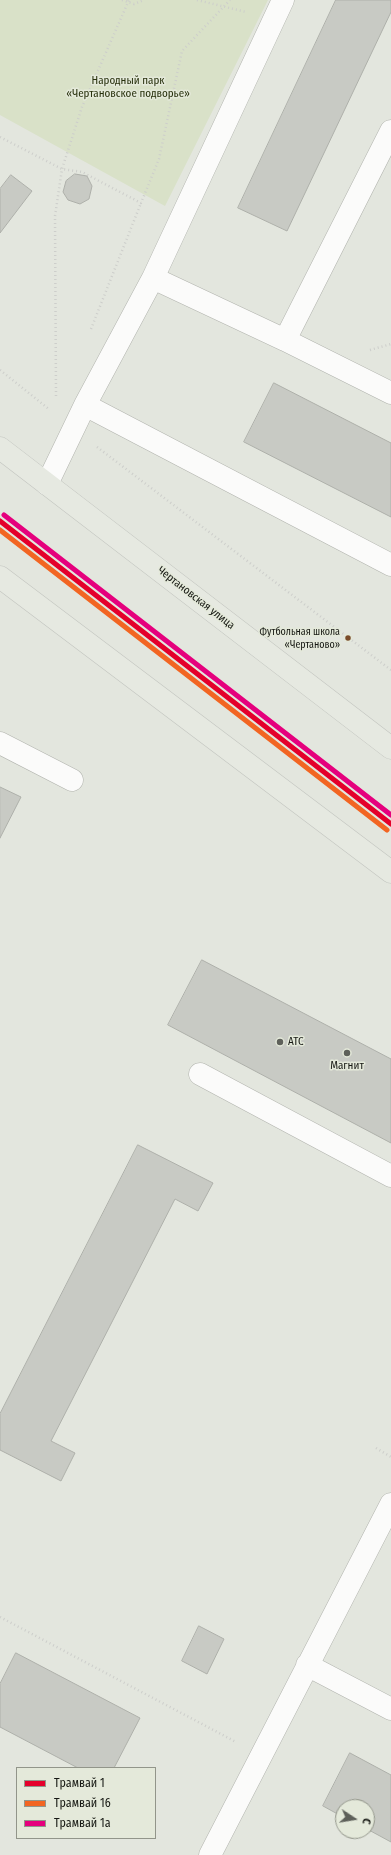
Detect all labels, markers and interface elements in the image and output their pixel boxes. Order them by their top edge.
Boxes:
park label: Народный парк «Чертановское подворье» [66,74,190,100]
street label: Чертановская улица [155,564,237,632]
place label: Футбольная школа «Чертаново» [260,626,340,650]
marker: Футбольная школа «Чертаново» [343,633,353,643]
place label: АТС [288,1035,304,1049]
marker: АТС [275,1037,285,1047]
marker: Магнит [342,1048,352,1058]
place label: Магнит [330,1059,364,1073]
legend [16,1767,156,1839]
text: Трамвай 1 [54,1776,105,1790]
text: Трамвай 16 [54,1796,111,1810]
north arrow [335,1799,375,1839]
text: Трамвай 1а [54,1816,111,1830]
text: С [359,1817,373,1826]

